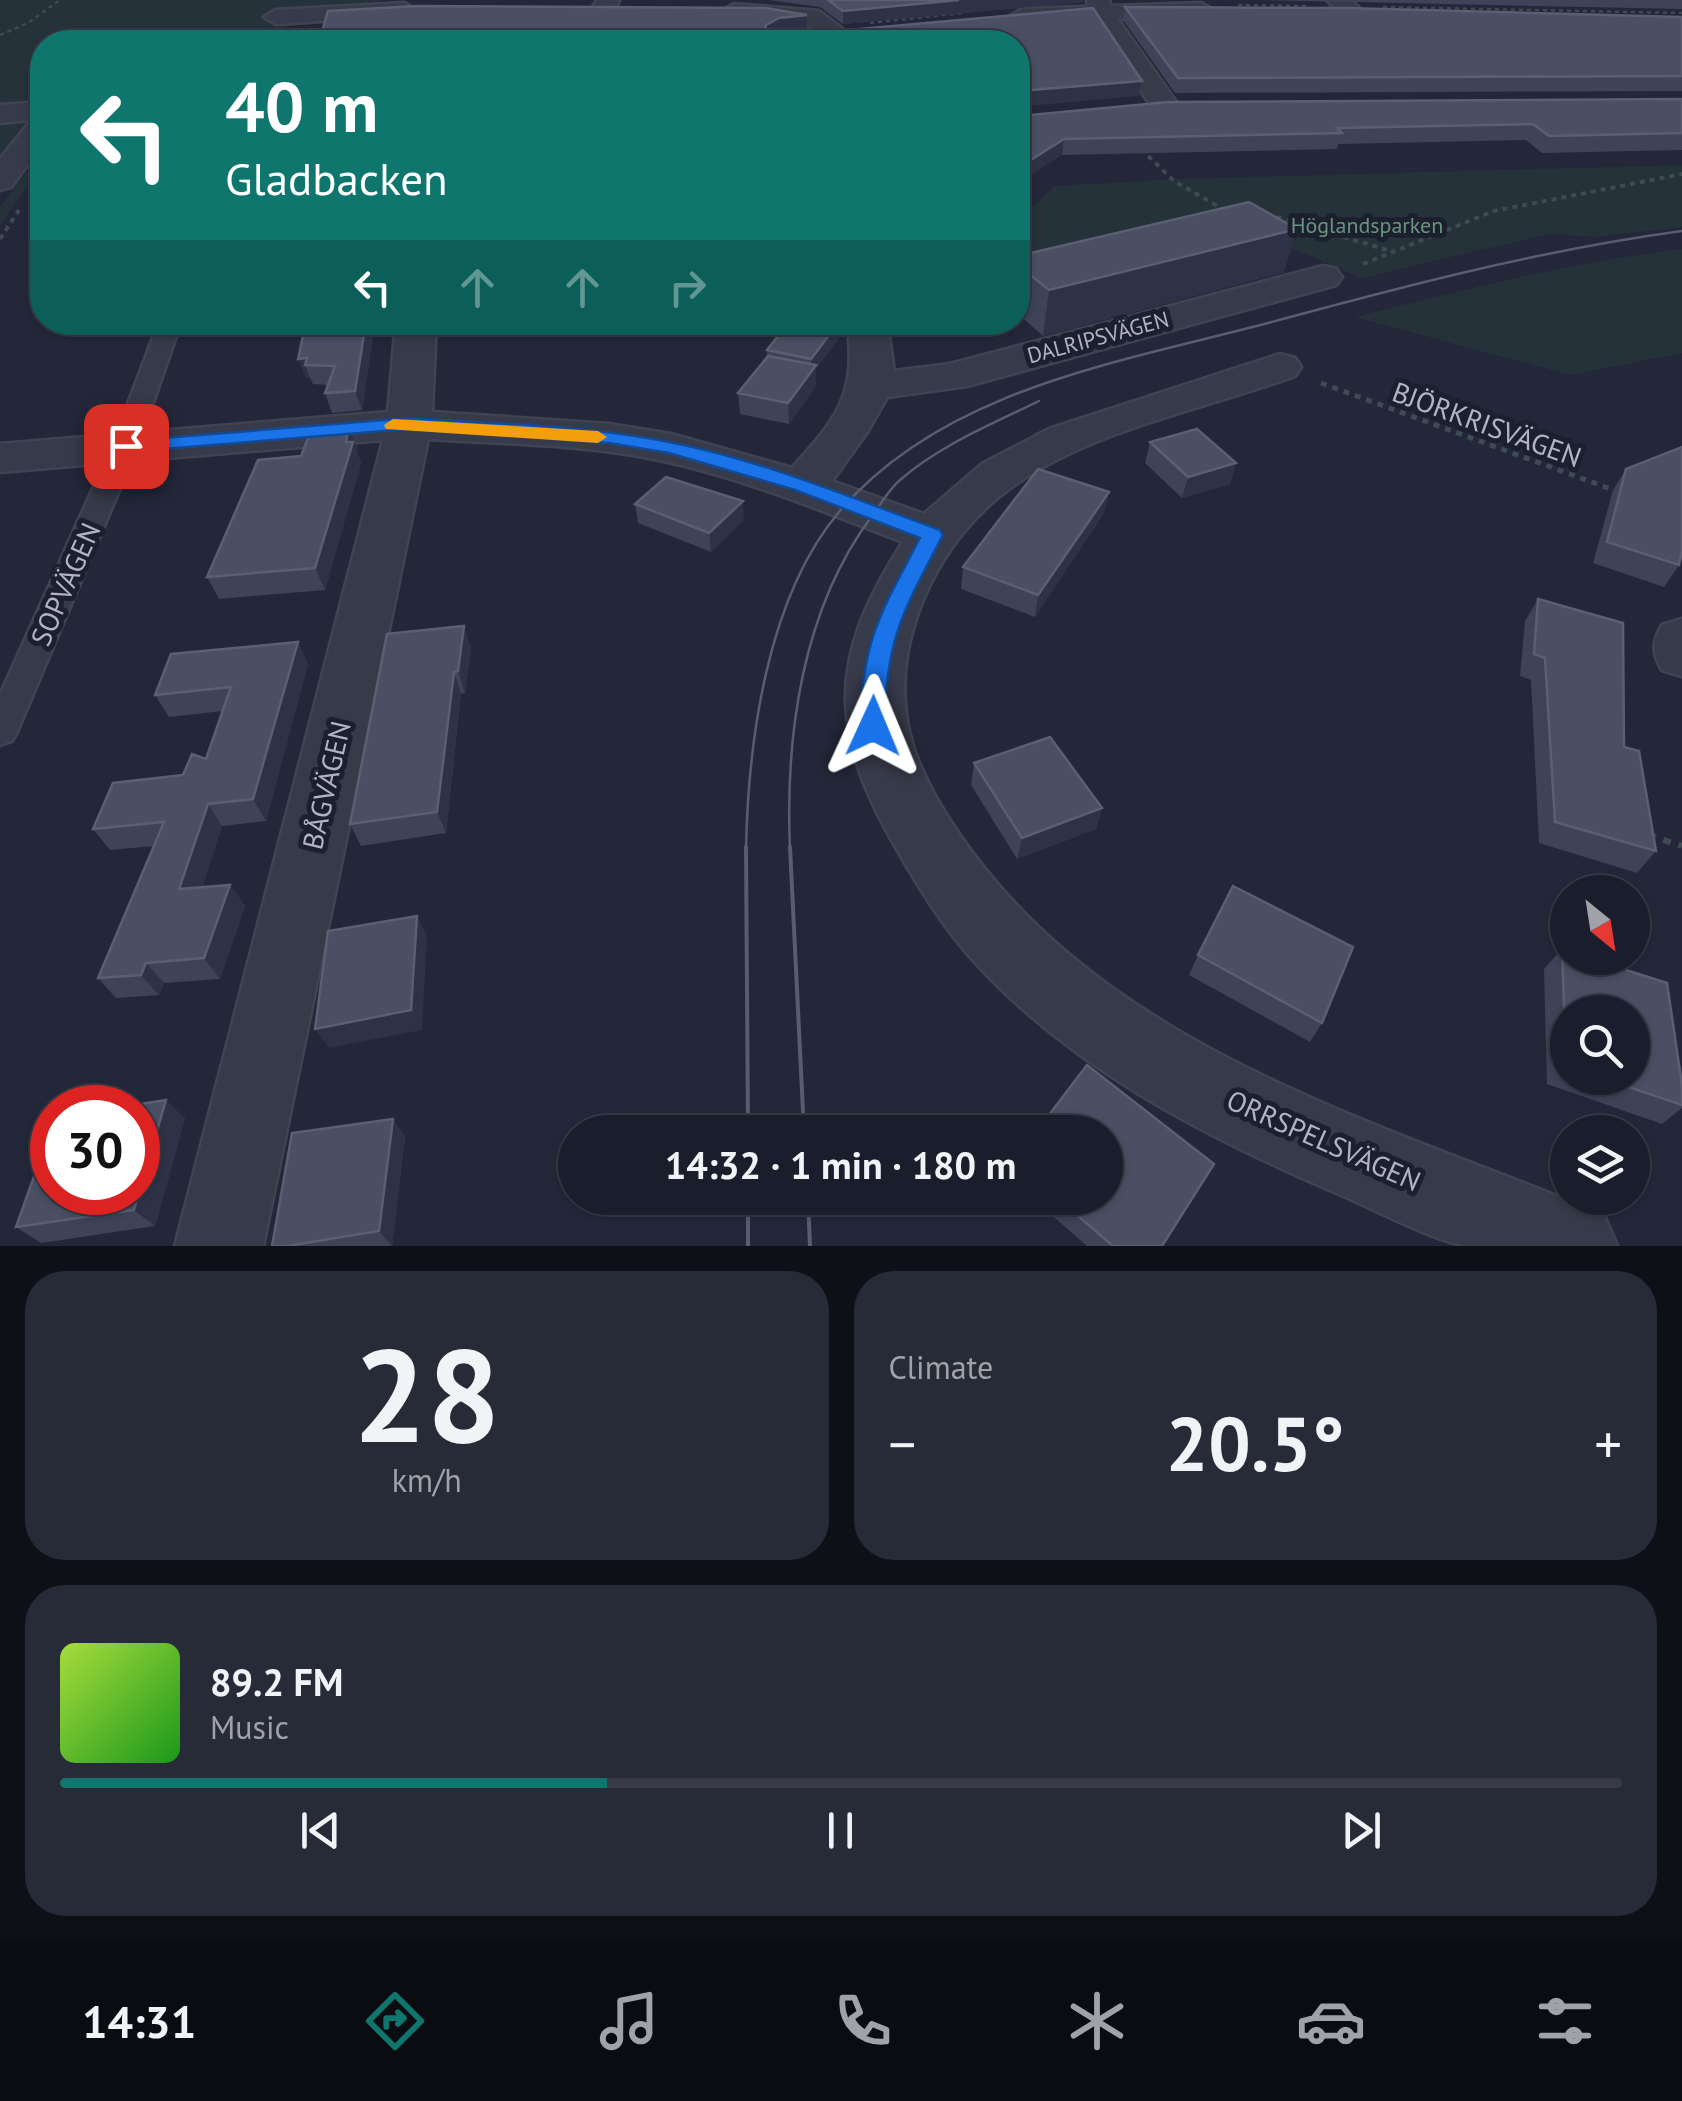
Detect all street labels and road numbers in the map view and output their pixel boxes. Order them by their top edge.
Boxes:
street label: DALRIPSVÄGEN [1024,305,1172,369]
street label: BJÖRKRISVÄGEN [1387,373,1587,475]
street label: SOPVÄGEN [21,517,109,651]
street label: BÅGVÄGEN [293,717,359,853]
street label: ORRSPELSVÄGEN [1221,1081,1427,1199]

